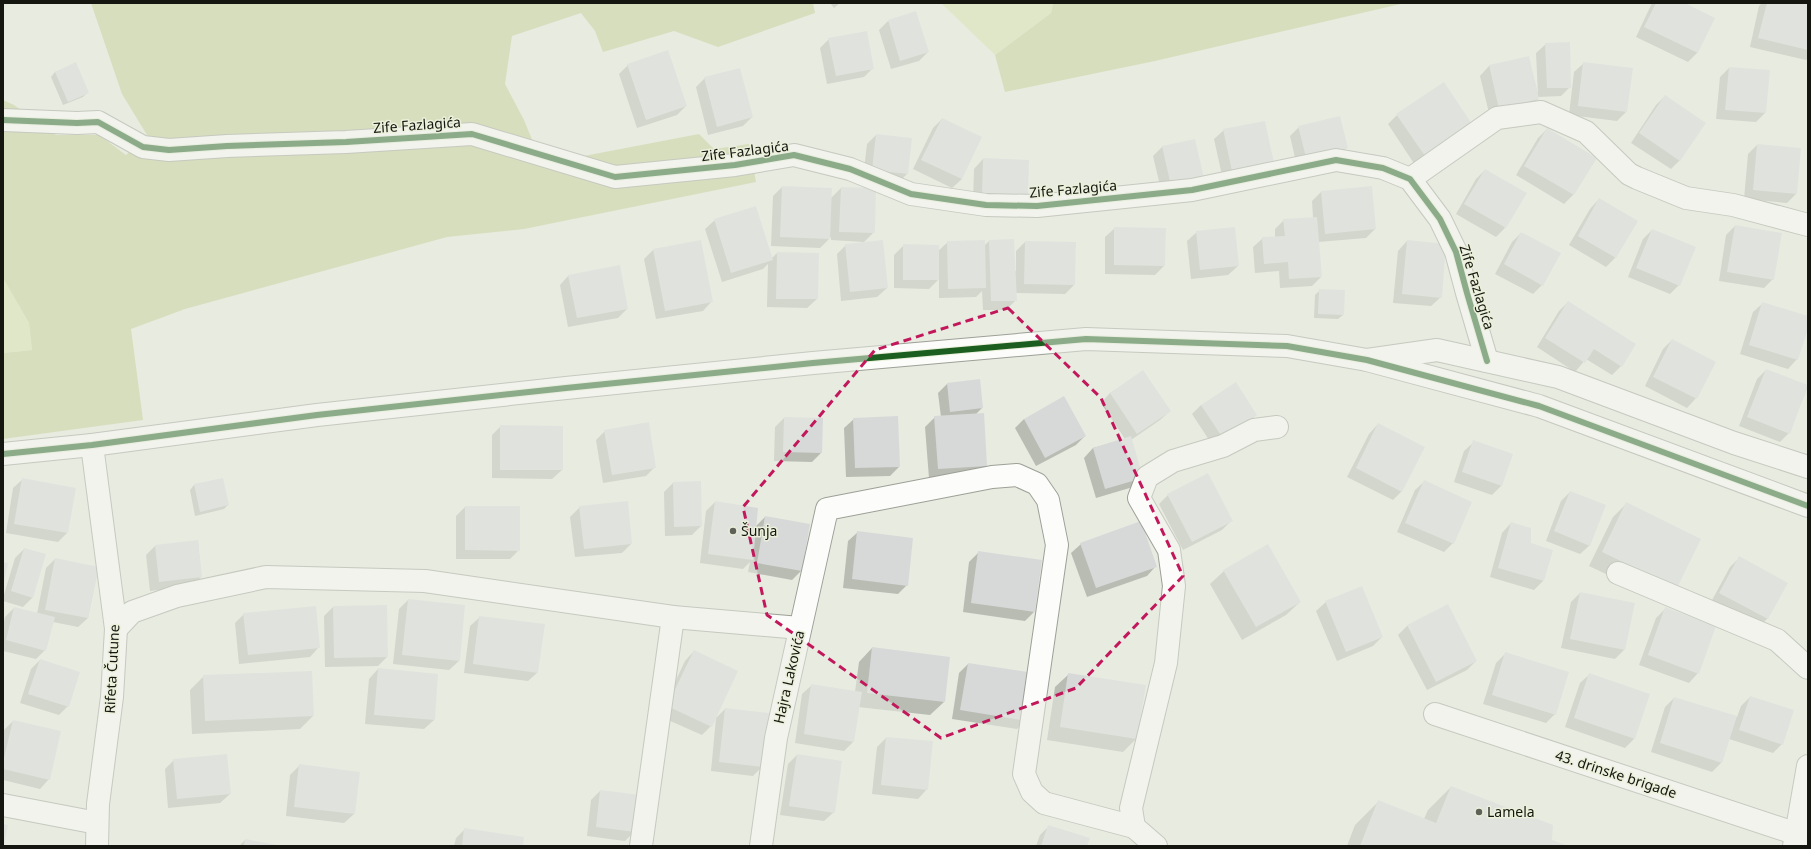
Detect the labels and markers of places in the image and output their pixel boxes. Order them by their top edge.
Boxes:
place label: Šunja [741,521,777,540]
marker: Šunja [728,526,738,536]
place label: Lamela [1487,802,1535,821]
marker: Lamela [1474,807,1484,817]

